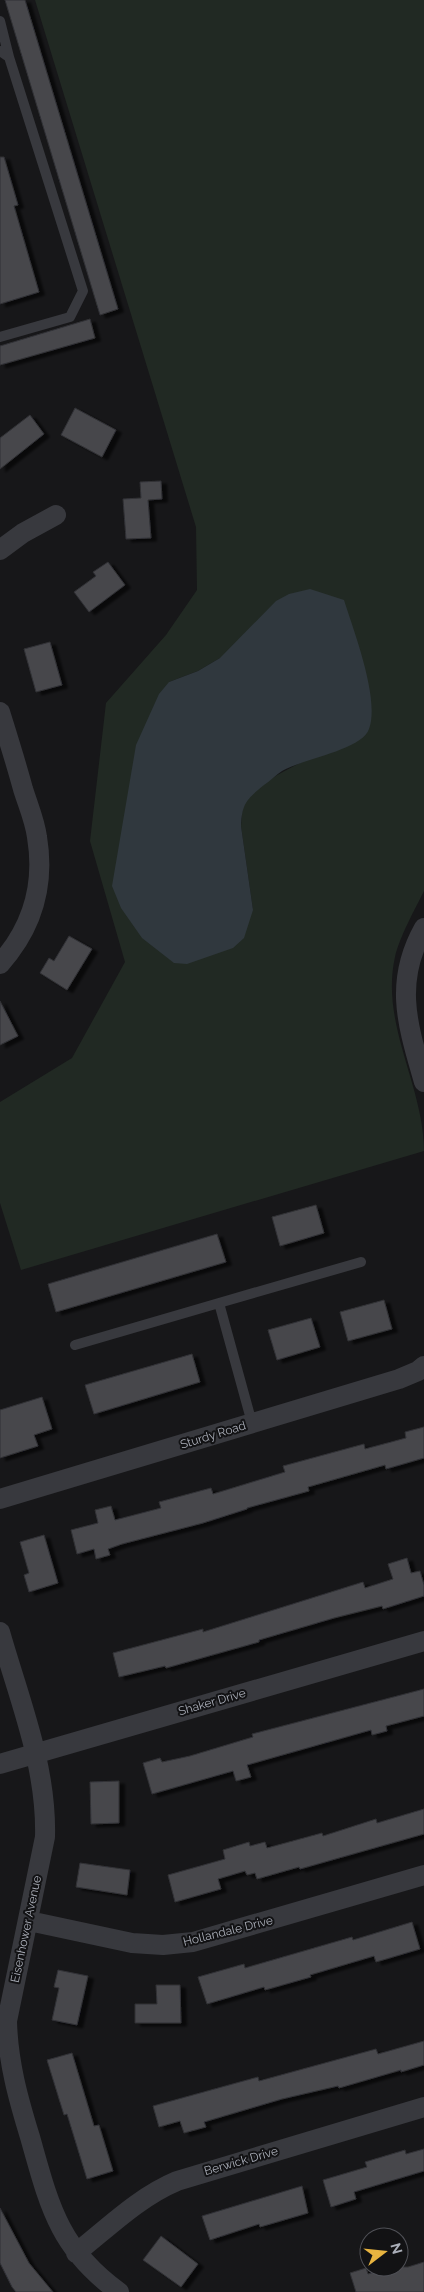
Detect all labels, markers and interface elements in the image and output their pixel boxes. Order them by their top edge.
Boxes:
street label: Sturdy Road [179,1418,247,1452]
street label: Shaker Drive [177,1686,247,1718]
street label: Eisenhower Avenue [8,1874,44,1984]
street label: Hollandale Drive [182,1913,274,1949]
street label: Berwick Drive [202,2144,280,2178]
north arrow [359,2227,409,2277]
text: N [387,2241,406,2256]

